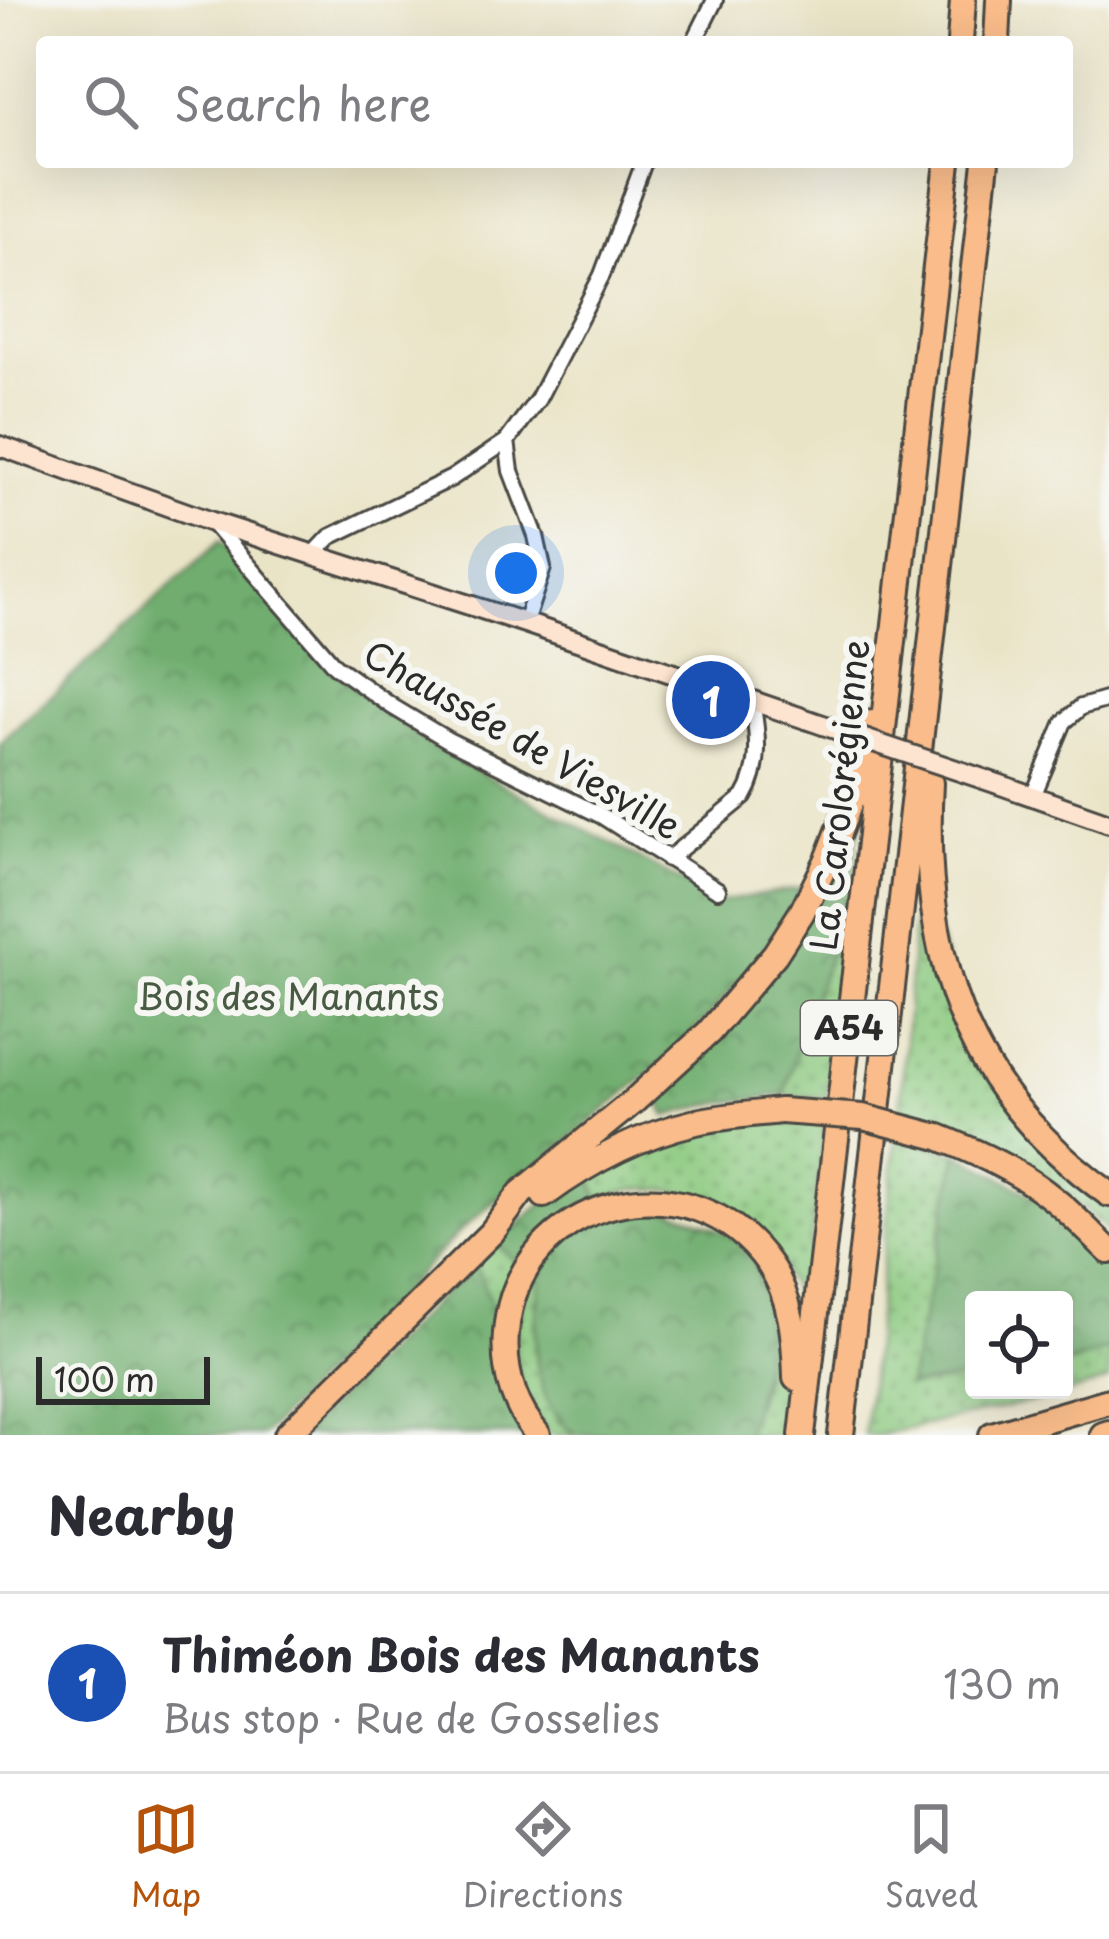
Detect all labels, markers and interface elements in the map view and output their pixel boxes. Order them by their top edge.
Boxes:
search box [36,36,1073,168]
text: Search here [174,68,431,136]
icon: search [78,69,144,135]
your location [486,543,546,603]
street label: Chaussée de Viesville [354,625,692,851]
street label: La Carolorégienne [795,637,881,953]
pin: 1 [672,655,750,745]
park label: Bois des Manants [137,968,439,1022]
road number: A54 [801,1001,897,1055]
map controls [965,1291,1073,1399]
button: locate [965,1291,1073,1399]
scale bar [36,1351,210,1404]
text: 100 m [54,1353,155,1403]
text: Nearby [48,1475,235,1552]
text: Thiméon Bois des Manants [162,1619,760,1687]
text: 1 [78,1653,96,1712]
text: 130 m [943,1653,1061,1712]
text: Bus stop · Rue de Gosselies [162,1687,660,1746]
tab: Map [131,1796,201,1918]
tab: Directions [463,1796,623,1918]
tab: Saved [885,1796,978,1918]

